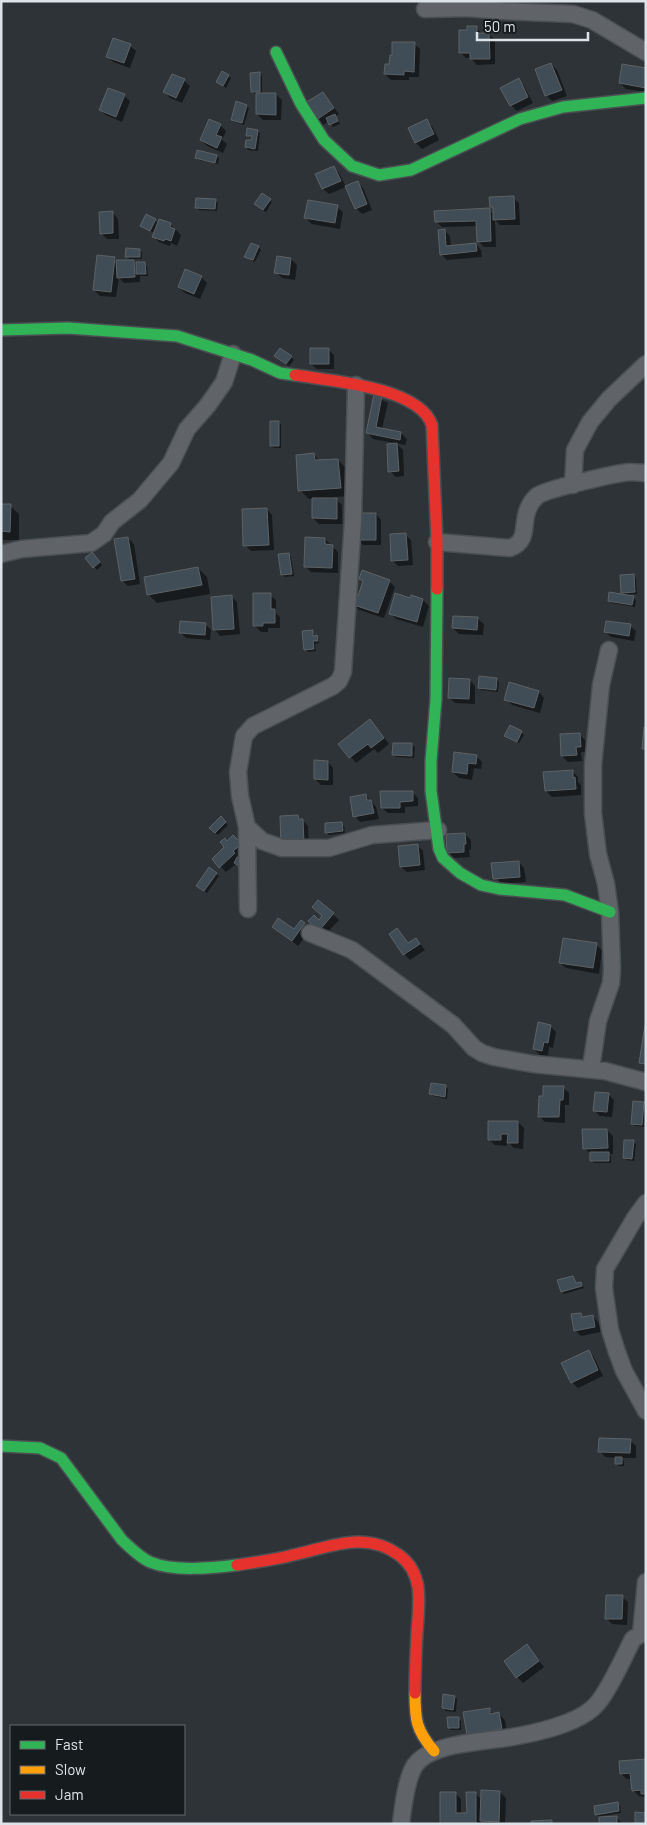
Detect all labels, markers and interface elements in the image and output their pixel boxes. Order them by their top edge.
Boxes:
scale bar [477,10,588,42]
text: 50 m [484,17,516,35]
legend [10,1725,185,1815]
text: Fast [55,1735,83,1753]
text: Slow [55,1760,86,1778]
text: Jam [55,1785,84,1803]

